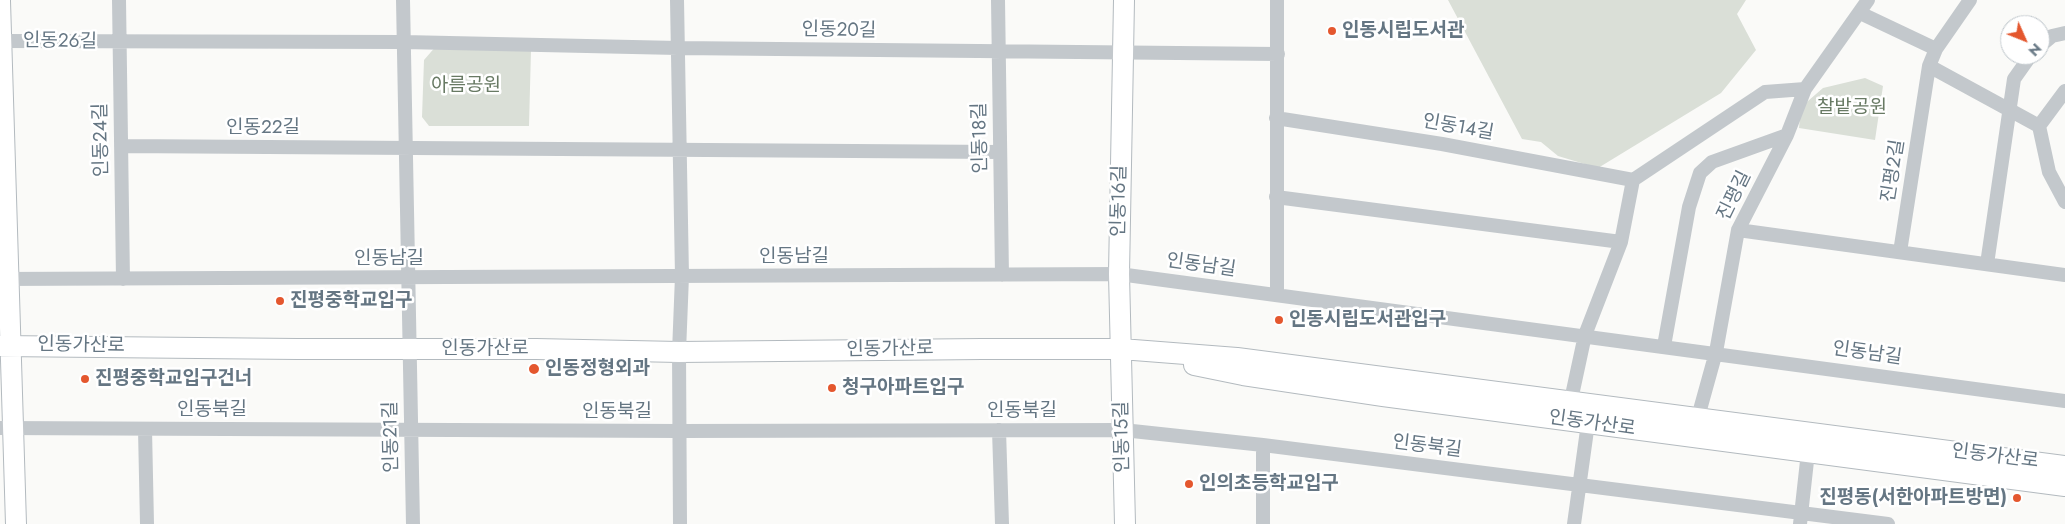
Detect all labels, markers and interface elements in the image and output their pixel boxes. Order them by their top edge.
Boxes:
north arrow [2000,15,2050,65]
street label: 인동20길 [801,19,877,43]
place label: 인동시립도서관 [1342,20,1464,42]
marker: 인동시립도서관 [1326,25,1338,37]
street label: 인동26길 [23,30,97,54]
text: N [2024,39,2046,61]
park label: 아름공원 [431,75,501,97]
park label: 찰밭공원 [1817,97,1887,119]
street label: 인동18길 [969,102,993,174]
street label: 인동24길 [90,103,114,177]
street label: 인동14길 [1421,111,1495,145]
street label: 인동22길 [226,117,300,139]
street label: 진평2길 [1878,138,1910,204]
street label: 인동16길 [1108,165,1132,237]
street label: 진평길 [1713,167,1757,225]
street label: 인동남길 [759,246,829,268]
street label: 인동남길 [354,248,424,270]
street label: 인동남길 [1165,250,1237,282]
place label: 진평중학교입구 [290,290,412,312]
marker: 진평중학교입구 [274,295,286,307]
place label: 인동시립도서관입구 [1289,309,1446,331]
marker: 인동시립도서관입구 [1273,314,1285,326]
street label: 인동가산로 [37,334,125,358]
street label: 인동가산로 [441,338,529,360]
street label: 인동가산로 [846,338,934,362]
street label: 인동남길 [1831,338,1903,370]
place label: 인동정형외과 [545,358,650,380]
marker: 인동정형외과 [527,362,541,376]
place label: 진평중학교입구건너 [95,368,252,390]
marker: 진평중학교입구건너 [79,373,91,385]
place label: 청구아파트입구 [842,377,964,399]
marker: 청구아파트입구 [826,382,838,394]
street label: 인동북길 [177,399,247,421]
street label: 인동북길 [987,400,1057,422]
street label: 인동21길 [380,401,404,473]
street label: 인동북길 [582,401,652,423]
street label: 인동15길 [1111,401,1135,473]
street label: 인동가산로 [1547,407,1637,441]
street label: 인동북길 [1391,431,1463,463]
street label: 인동가산로 [1950,440,2040,474]
place label: 인의초등학교입구 [1199,473,1339,495]
marker: 인의초등학교입구 [1183,478,1195,490]
place label: 진평동(서한아파트방면) [1819,487,2007,509]
marker: 진평동(서한아파트방면) [2011,492,2023,504]

